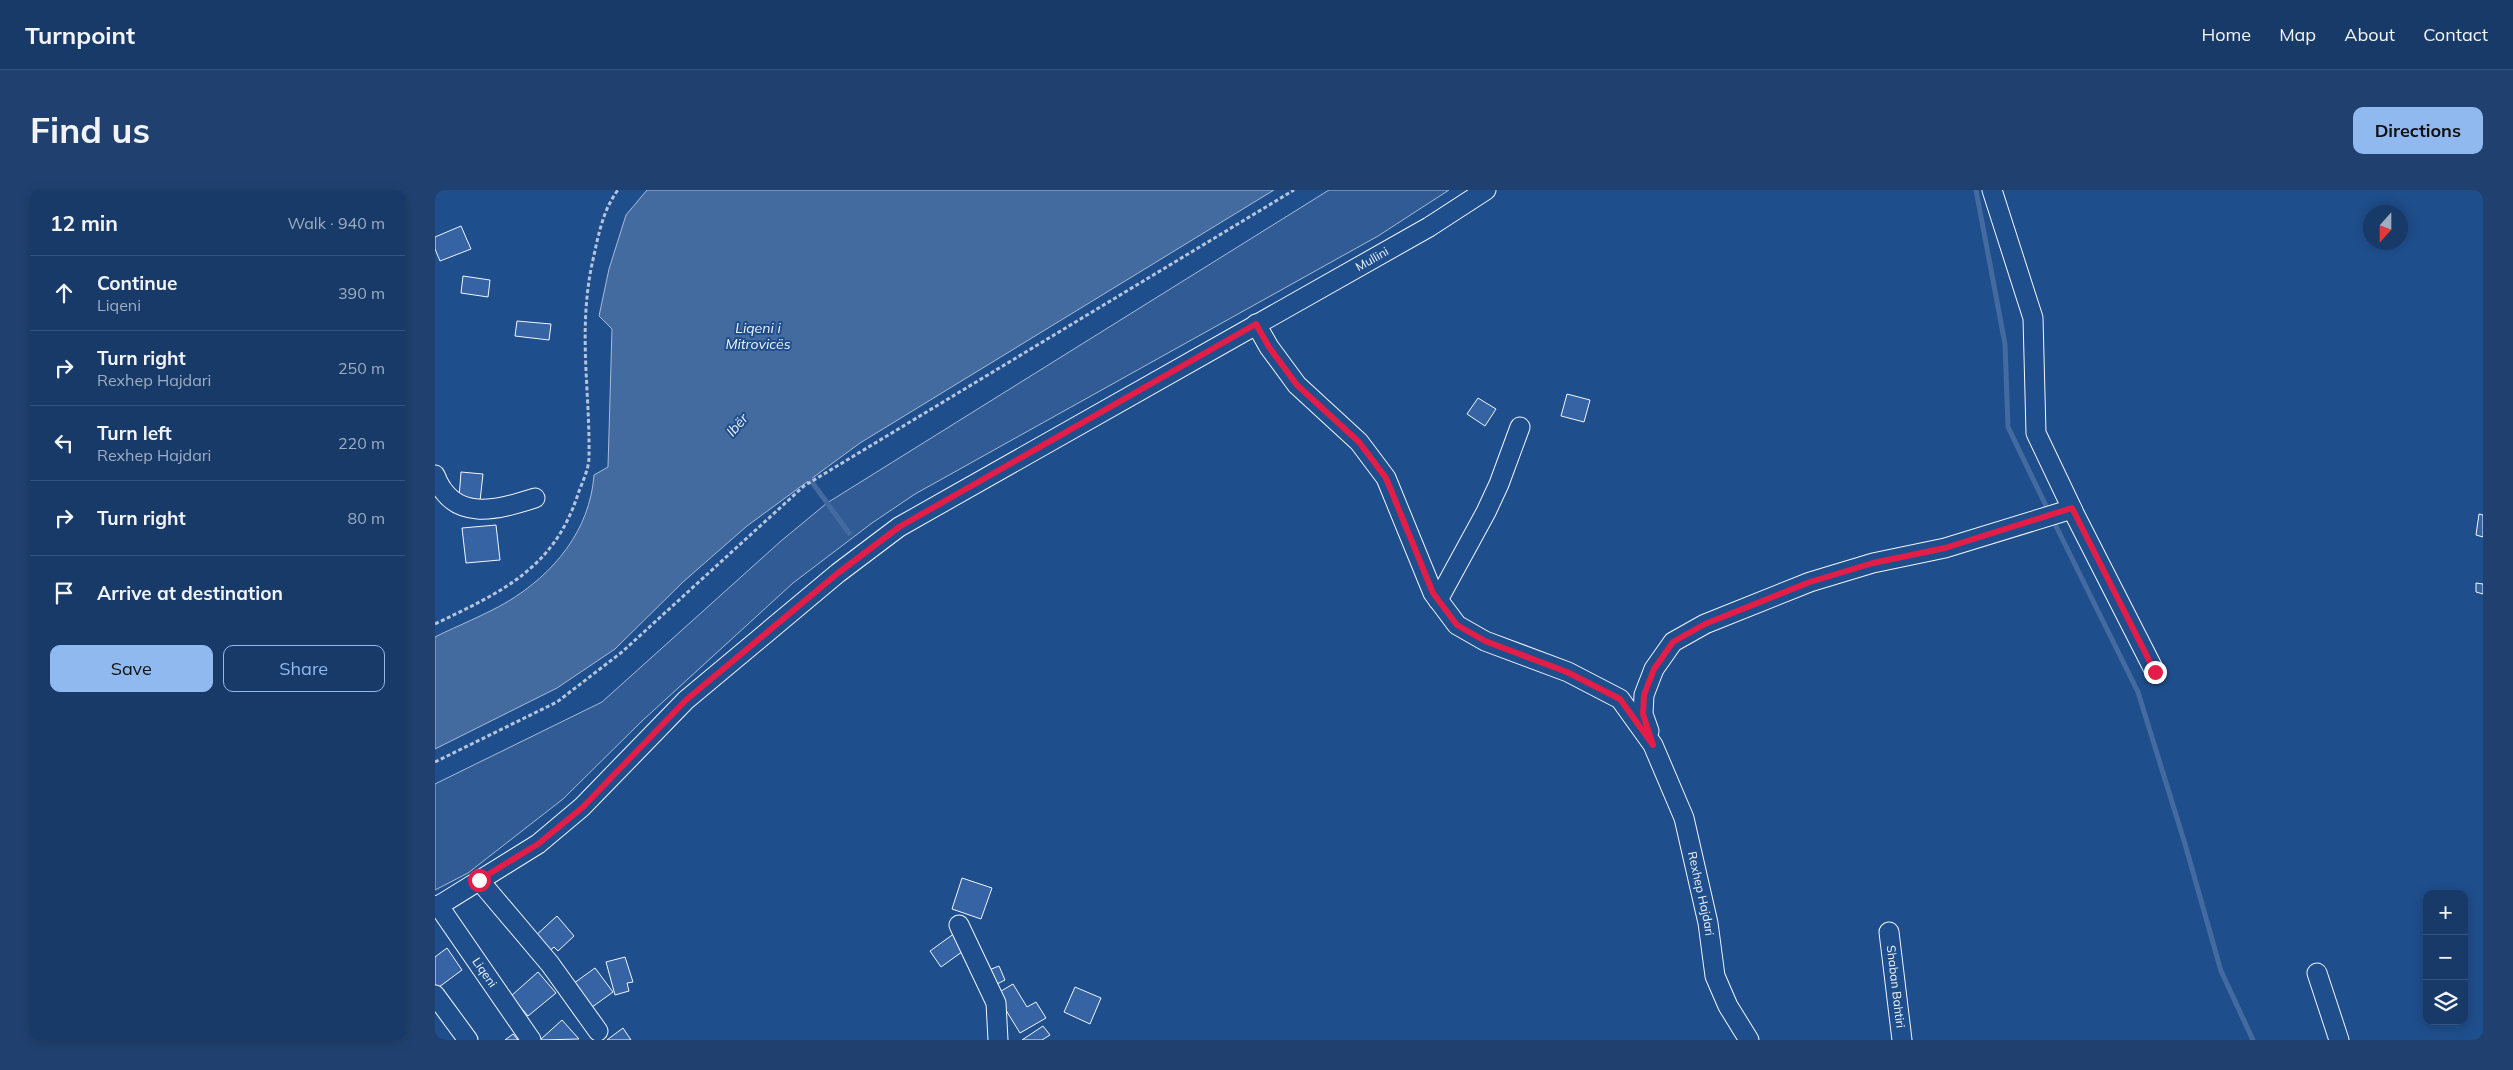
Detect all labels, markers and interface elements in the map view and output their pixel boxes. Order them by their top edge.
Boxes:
text: Turnpoint [25,20,135,50]
text: Home [2201,23,2251,46]
text: Map [2279,23,2316,46]
text: About [2344,23,2395,46]
text: Contact [2423,23,2488,46]
button: Directions [2353,107,2483,154]
text: Find us [30,108,150,152]
north arrow [2363,205,2408,250]
text: 12 min [50,210,118,236]
text: Walk · 940 m [287,213,385,233]
street label: Mullini [1353,243,1391,274]
text: Continue [97,271,177,295]
icon: ahead [50,279,78,307]
text: 390 m [338,283,385,303]
text: Liqeni [97,295,141,315]
water label: Liqeni i Mitrovicës [725,319,791,353]
text: Turn right [97,346,186,370]
icon: right [50,354,78,382]
text: 250 m [338,358,385,378]
text: Rexhep Hajdari [97,370,211,390]
water label: Ibër [722,409,753,440]
text: Turn left [97,421,172,445]
icon: left [50,429,78,457]
text: 220 m [338,433,385,453]
text: Rexhep Hajdari [97,445,211,465]
icon: right [50,504,78,532]
text: Turn right [97,506,186,530]
text: 80 m [348,508,385,528]
icon: arrive [50,579,78,607]
text: Arrive at destination [97,581,283,605]
button: Save [50,645,213,692]
button: Share [223,645,385,692]
route end [2144,661,2167,684]
street label: Rexhep Hajdari [1685,850,1718,937]
route start [468,869,491,892]
map controls [2423,890,2468,1025]
button: + [2423,890,2468,935]
button: − [2423,935,2468,980]
street label: Shaban Bahtiri [1884,944,1908,1029]
street label: Liqeni [469,954,501,990]
button: layers [2423,980,2468,1025]

